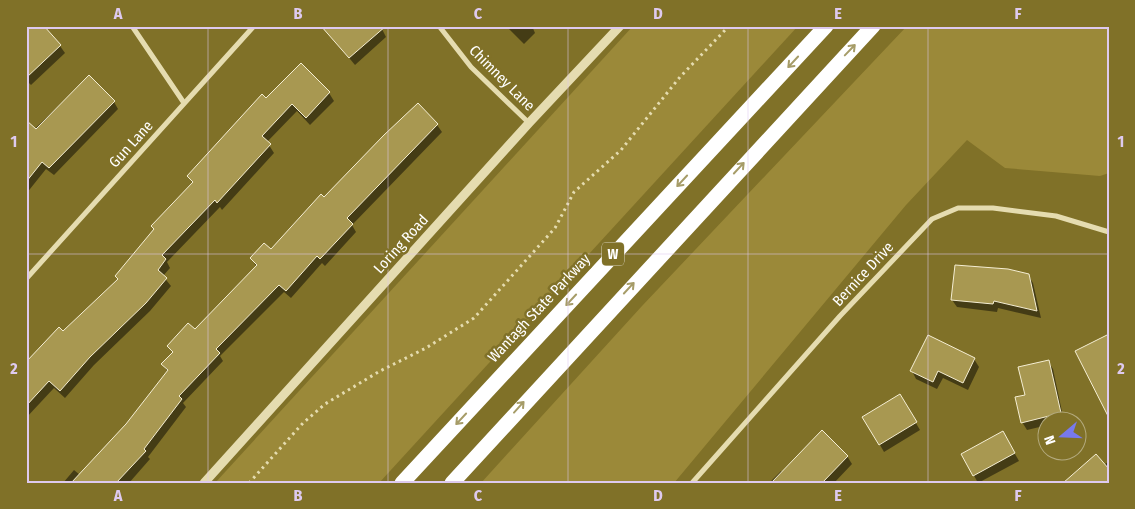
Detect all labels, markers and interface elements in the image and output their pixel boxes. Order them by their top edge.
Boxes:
text: A [113,4,123,23]
text: B [294,4,303,23]
text: C [474,4,483,23]
text: D [653,4,663,23]
text: E [834,4,842,23]
text: F [1014,4,1022,23]
street label: Chimney Lane [465,41,539,115]
one-way arrow [844,43,856,56]
one-way arrow [787,55,799,68]
street label: Gun Lane [105,117,157,171]
text: 1 [11,132,17,151]
text: 1 [1118,132,1124,151]
one-way arrow [733,162,745,175]
one-way arrow [676,174,688,187]
street label: Loring Road [370,211,432,277]
street label: Bernice Drive [829,238,897,310]
road number: W [602,242,624,266]
street label: Wantagh State Parkway [484,250,594,366]
one-way arrow [623,281,635,294]
one-way arrow [565,293,577,306]
text: 2 [9,359,18,378]
text: 2 [1116,359,1125,378]
one-way arrow [513,401,525,414]
one-way arrow [455,412,467,425]
north arrow [1038,412,1088,462]
text: N [1041,433,1060,447]
text: A [113,486,123,505]
text: B [294,486,303,505]
text: C [474,486,483,505]
text: D [653,486,663,505]
text: E [834,486,842,505]
text: F [1014,486,1022,505]

